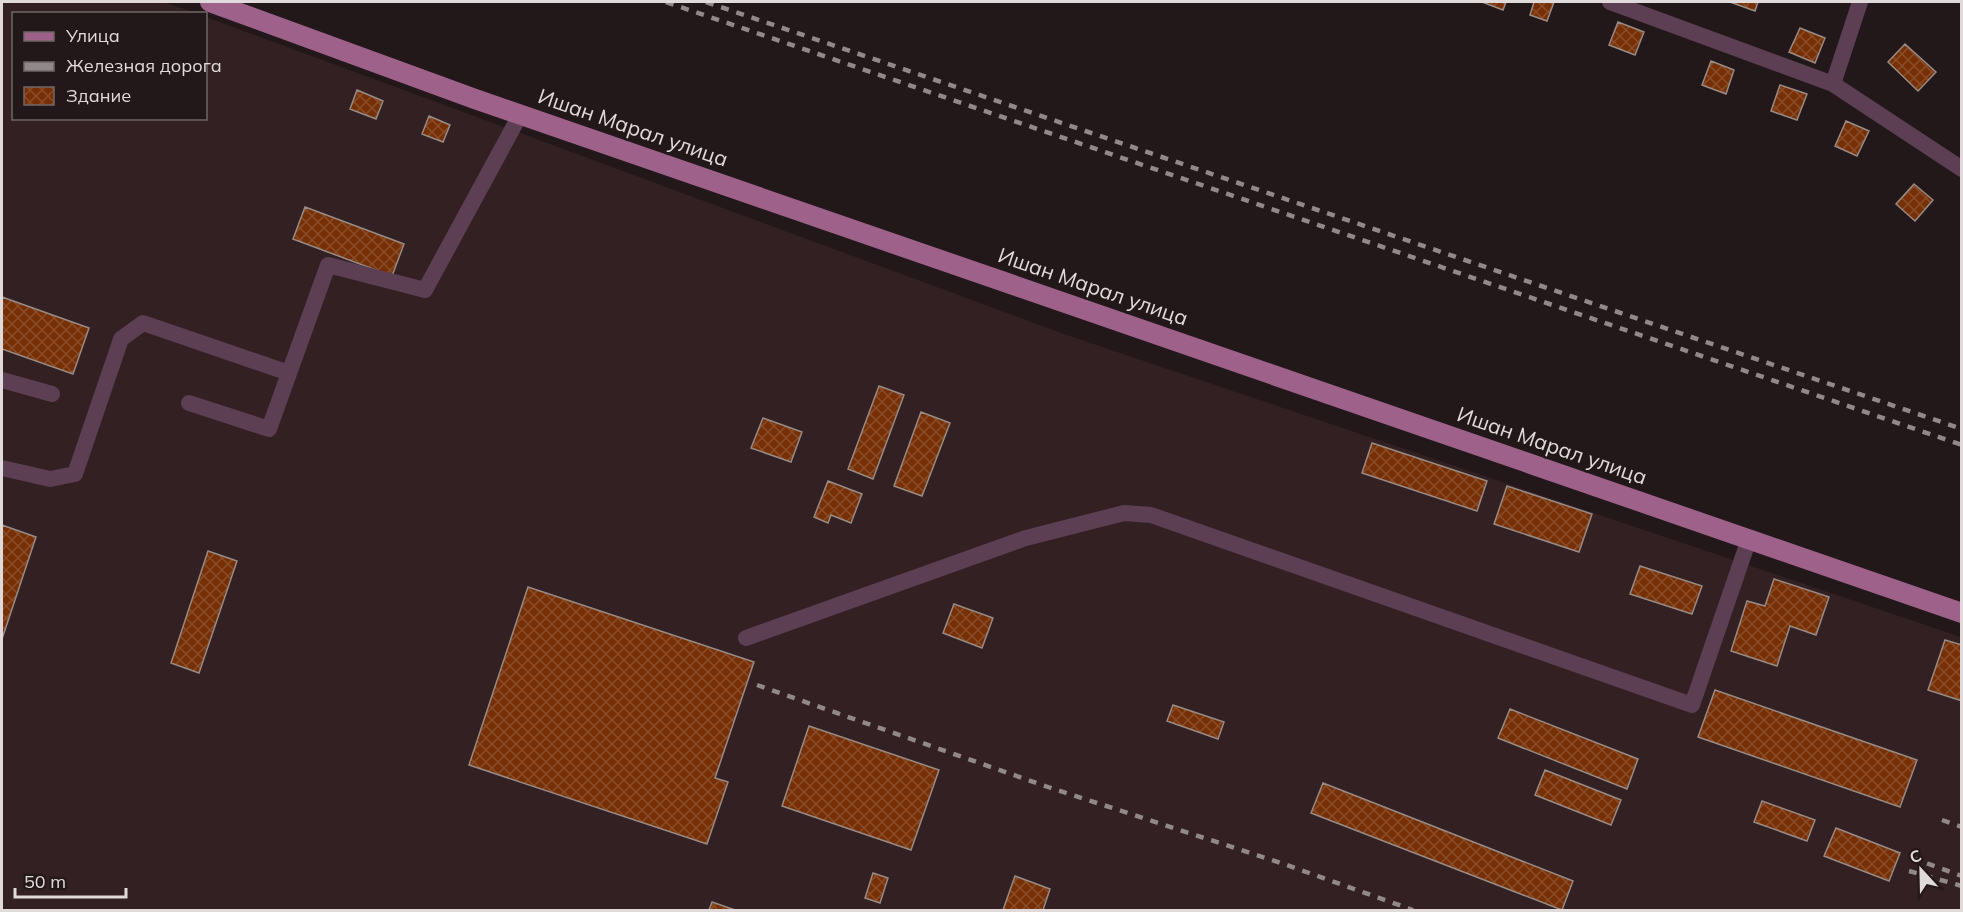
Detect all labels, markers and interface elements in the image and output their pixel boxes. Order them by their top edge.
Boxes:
legend [12,12,207,120]
text: Улица [65,24,120,47]
text: Железная дорога [66,54,222,77]
street label: Ишан Марал улица [535,82,732,172]
text: Здание [66,84,131,107]
street label: Ишан Марал улица [995,241,1192,331]
street label: Ишан Марал улица [1454,400,1651,490]
north arrow [1891,840,1951,900]
text: С [1907,845,1924,867]
scale bar [15,861,126,899]
text: 50 m [24,870,66,893]

